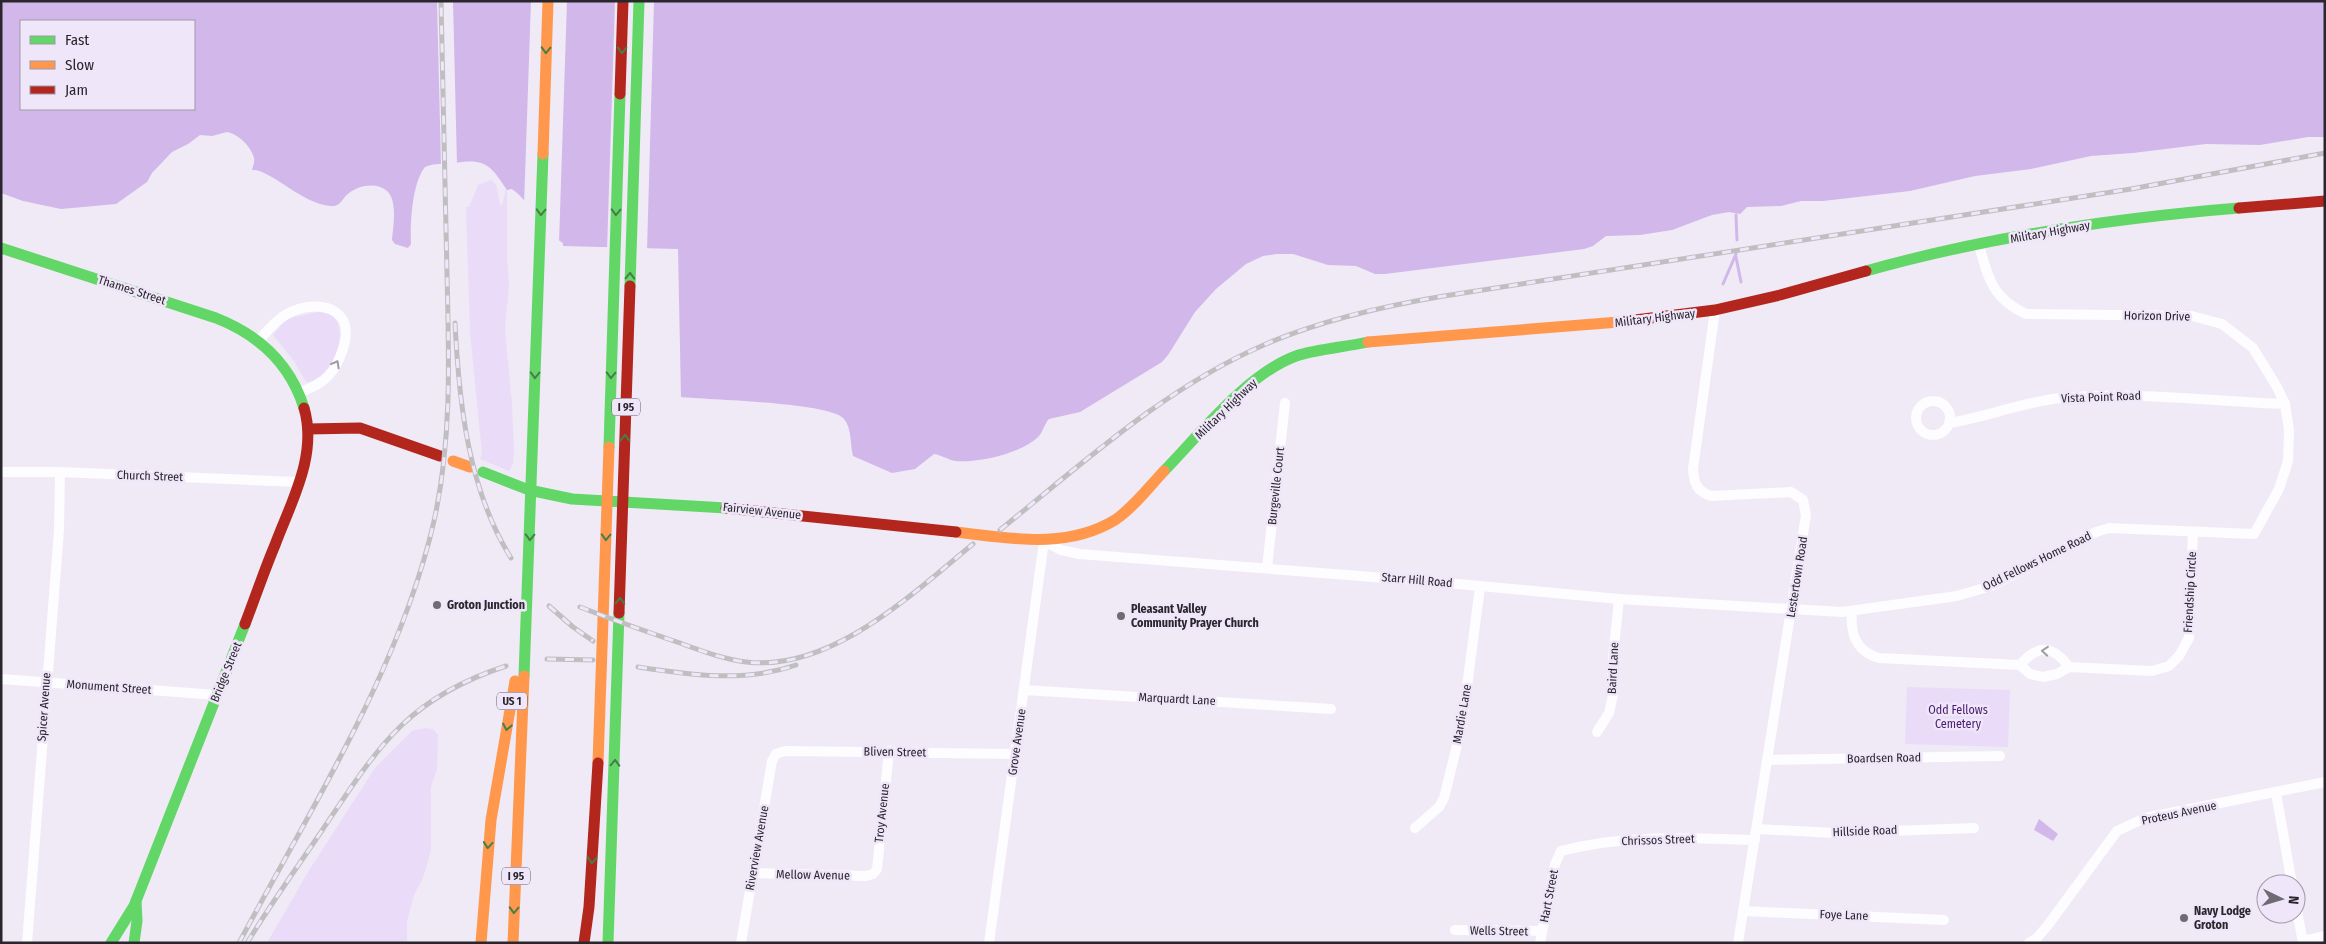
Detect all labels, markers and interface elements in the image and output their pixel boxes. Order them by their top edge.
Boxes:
legend [20,20,195,110]
text: Fast [65,31,89,49]
one-way arrow [541,46,551,54]
one-way arrow [616,46,627,54]
text: Slow [65,56,94,74]
text: Jam [65,81,88,99]
one-way arrow [535,209,546,217]
one-way arrow [611,209,622,217]
street label: Military Highway [2009,218,2092,246]
street label: Thames Street [96,272,168,308]
one-way arrow [625,272,636,280]
street label: Military Highway [1614,306,1697,330]
street label: Horizon Drive [2124,308,2190,324]
one-way arrow [330,360,340,369]
one-way arrow [530,371,541,379]
one-way arrow [606,371,617,379]
street label: Military Highway [1192,375,1260,442]
street label: Vista Point Road [2061,389,2141,405]
road number: I 95 [612,398,640,416]
one-way arrow [620,434,630,442]
street label: Burgeville Court [1265,446,1287,526]
street label: Church Street [117,468,183,484]
street label: Fairview Avenue [722,500,802,522]
street label: Odd Fellows Home Road [1981,529,2093,593]
one-way arrow [601,533,612,541]
one-way arrow [525,534,535,541]
street label: Lestertown Road [1784,535,1810,619]
street label: Friendship Circle [2181,551,2199,633]
street label: Starr Hill Road [1381,570,1453,590]
one-way arrow [615,597,625,604]
place label: Groton Junction [447,598,525,612]
marker: Groton Junction [431,599,443,611]
place label: Pleasant Valley Community Prayer Church [1131,602,1259,630]
marker: Pleasant Valley Community Prayer Church [1115,610,1127,622]
street label: Bridge Street [208,640,244,704]
street label: Baird Lane [1605,642,1621,694]
one-way arrow [2041,646,2049,657]
street label: Spicer Avenue [35,672,53,742]
street label: Monument Street [66,677,152,697]
street label: Mardie Lane [1450,683,1474,745]
street label: Marquardt Lane [1138,690,1216,708]
road number: US 1 [497,692,527,709]
park label: Odd Fellows Cemetery [1928,703,1988,731]
street label: Grove Avenue [1005,708,1029,776]
one-way arrow [502,722,513,731]
street label: Bliven Street [864,744,927,760]
street label: Boardsen Road [1847,750,1921,766]
one-way arrow [609,759,620,767]
street label: Troy Avenue [872,783,892,843]
street label: Proteus Avenue [2140,798,2218,828]
street label: Riverview Avenue [743,804,771,892]
street label: Hillside Road [1832,823,1898,839]
street label: Chrissos Street [1621,832,1695,848]
one-way arrow [483,841,494,849]
one-way arrow [587,856,598,864]
street label: Mellow Avenue [776,867,850,883]
road number: I 95 [502,868,530,884]
street label: Hart Street [1537,868,1561,924]
north arrow [2256,874,2306,924]
text: N [2285,895,2302,905]
place label: Navy Lodge Groton [2194,904,2251,932]
one-way arrow [509,906,520,914]
street label: Foye Lane [1820,907,1869,923]
marker: Navy Lodge Groton [2178,912,2190,924]
street label: Wells Street [1470,923,1528,939]

